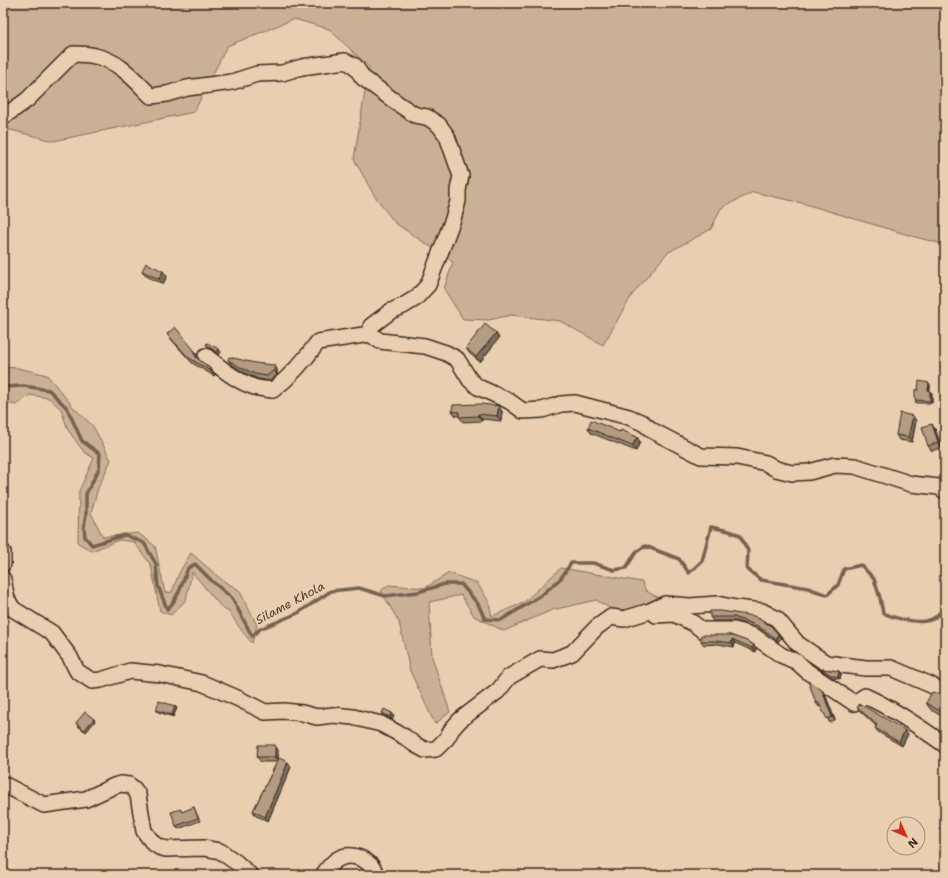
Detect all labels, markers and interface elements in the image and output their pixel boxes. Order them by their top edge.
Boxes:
water label: Silame Khola [253,578,327,628]
north arrow [886,816,926,856]
text: N [904,834,921,851]

